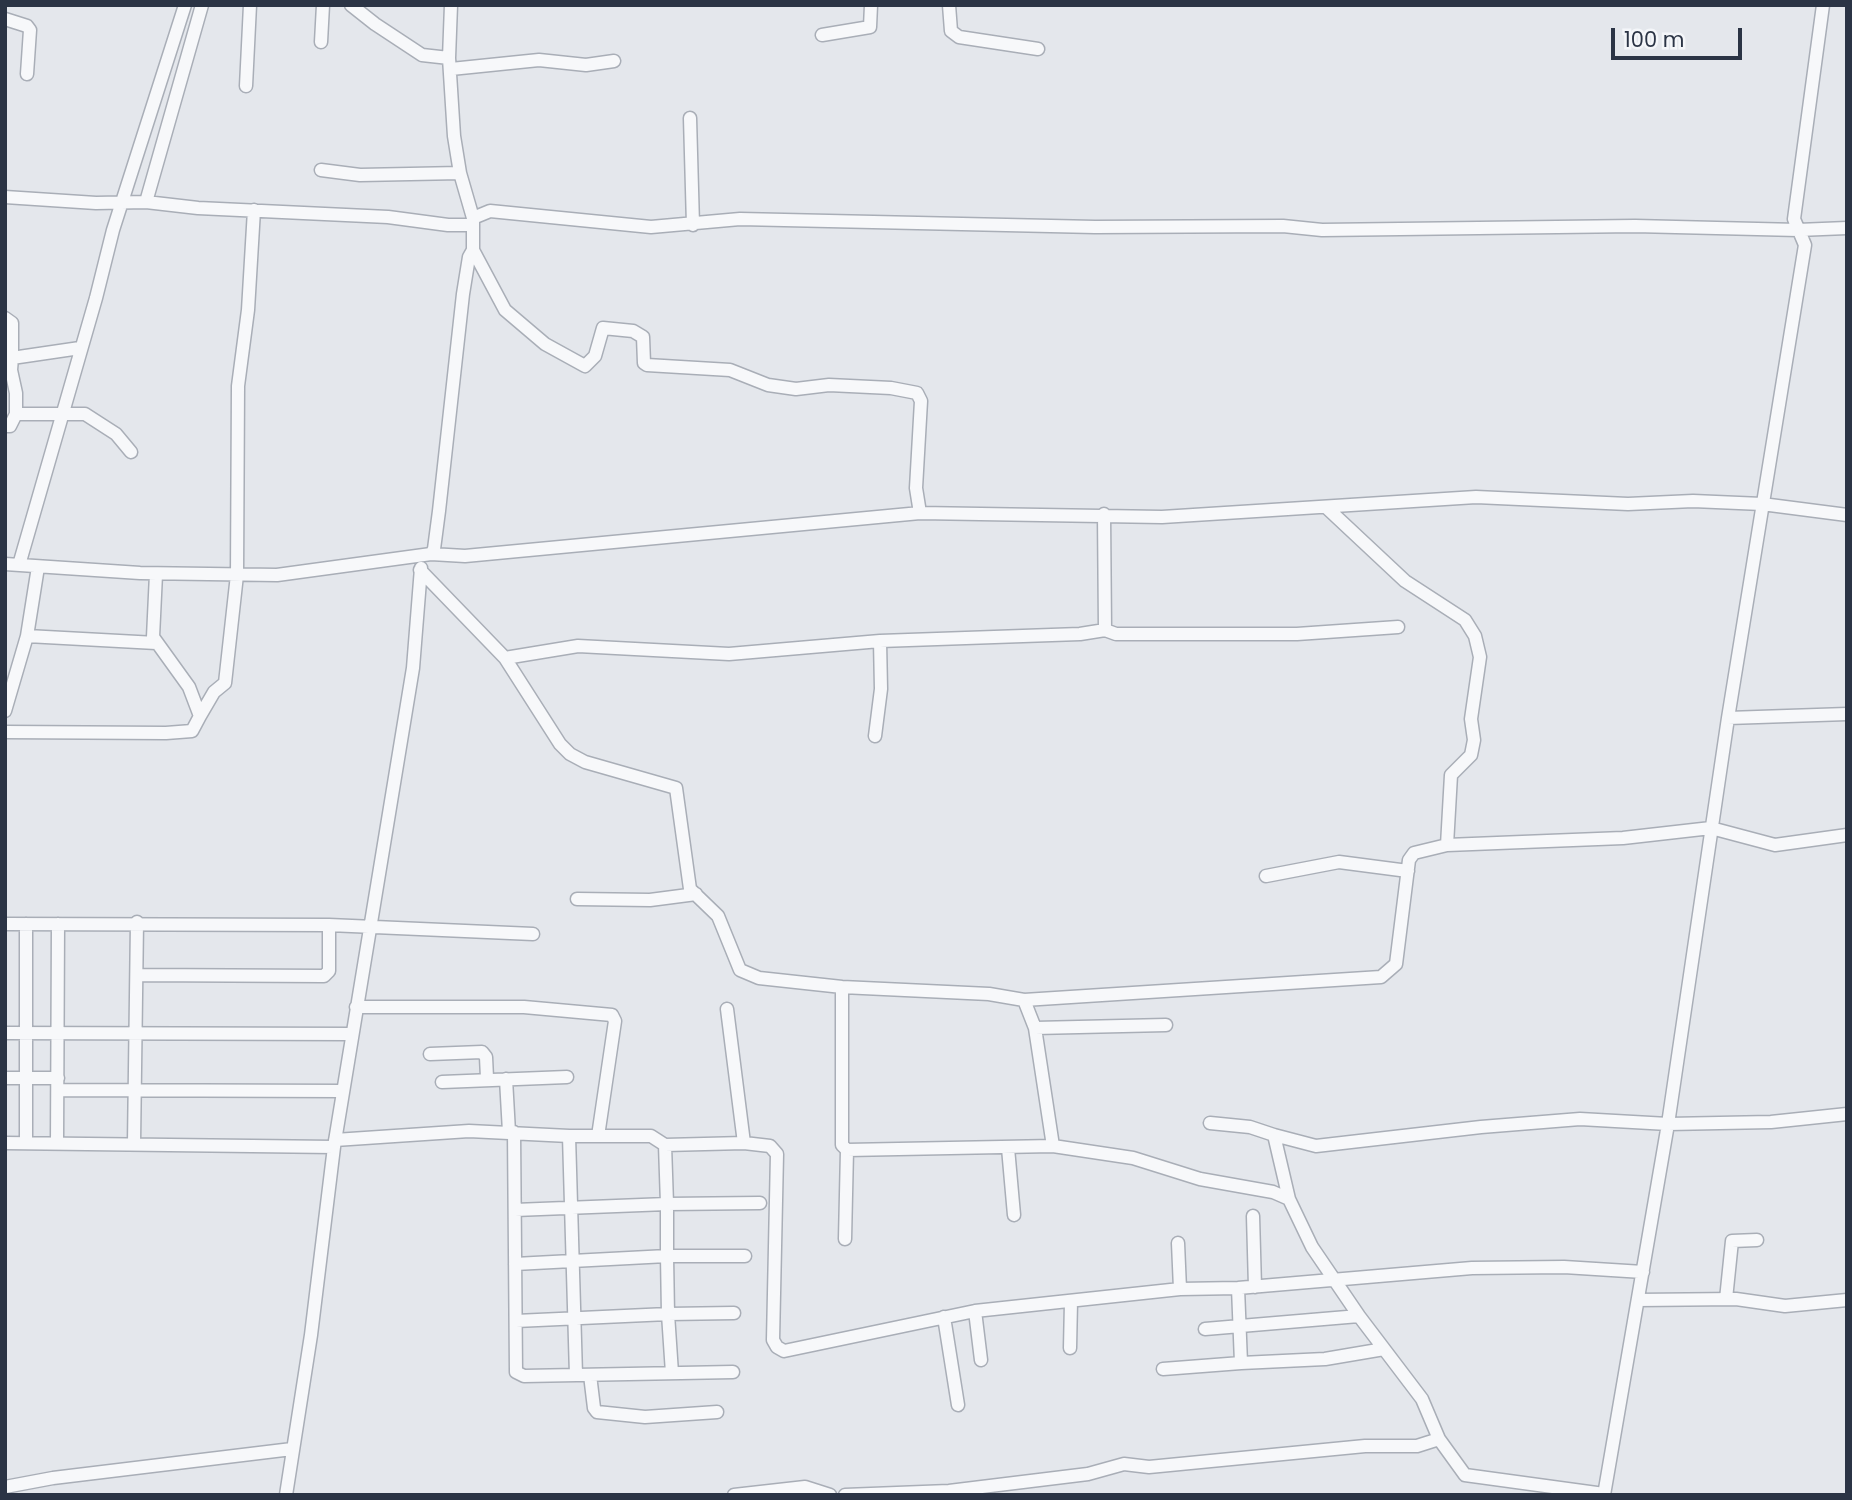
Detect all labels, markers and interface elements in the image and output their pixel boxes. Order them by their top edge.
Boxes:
scale bar [1614,14,1745,58]
text: 100 m [1624,25,1684,54]

